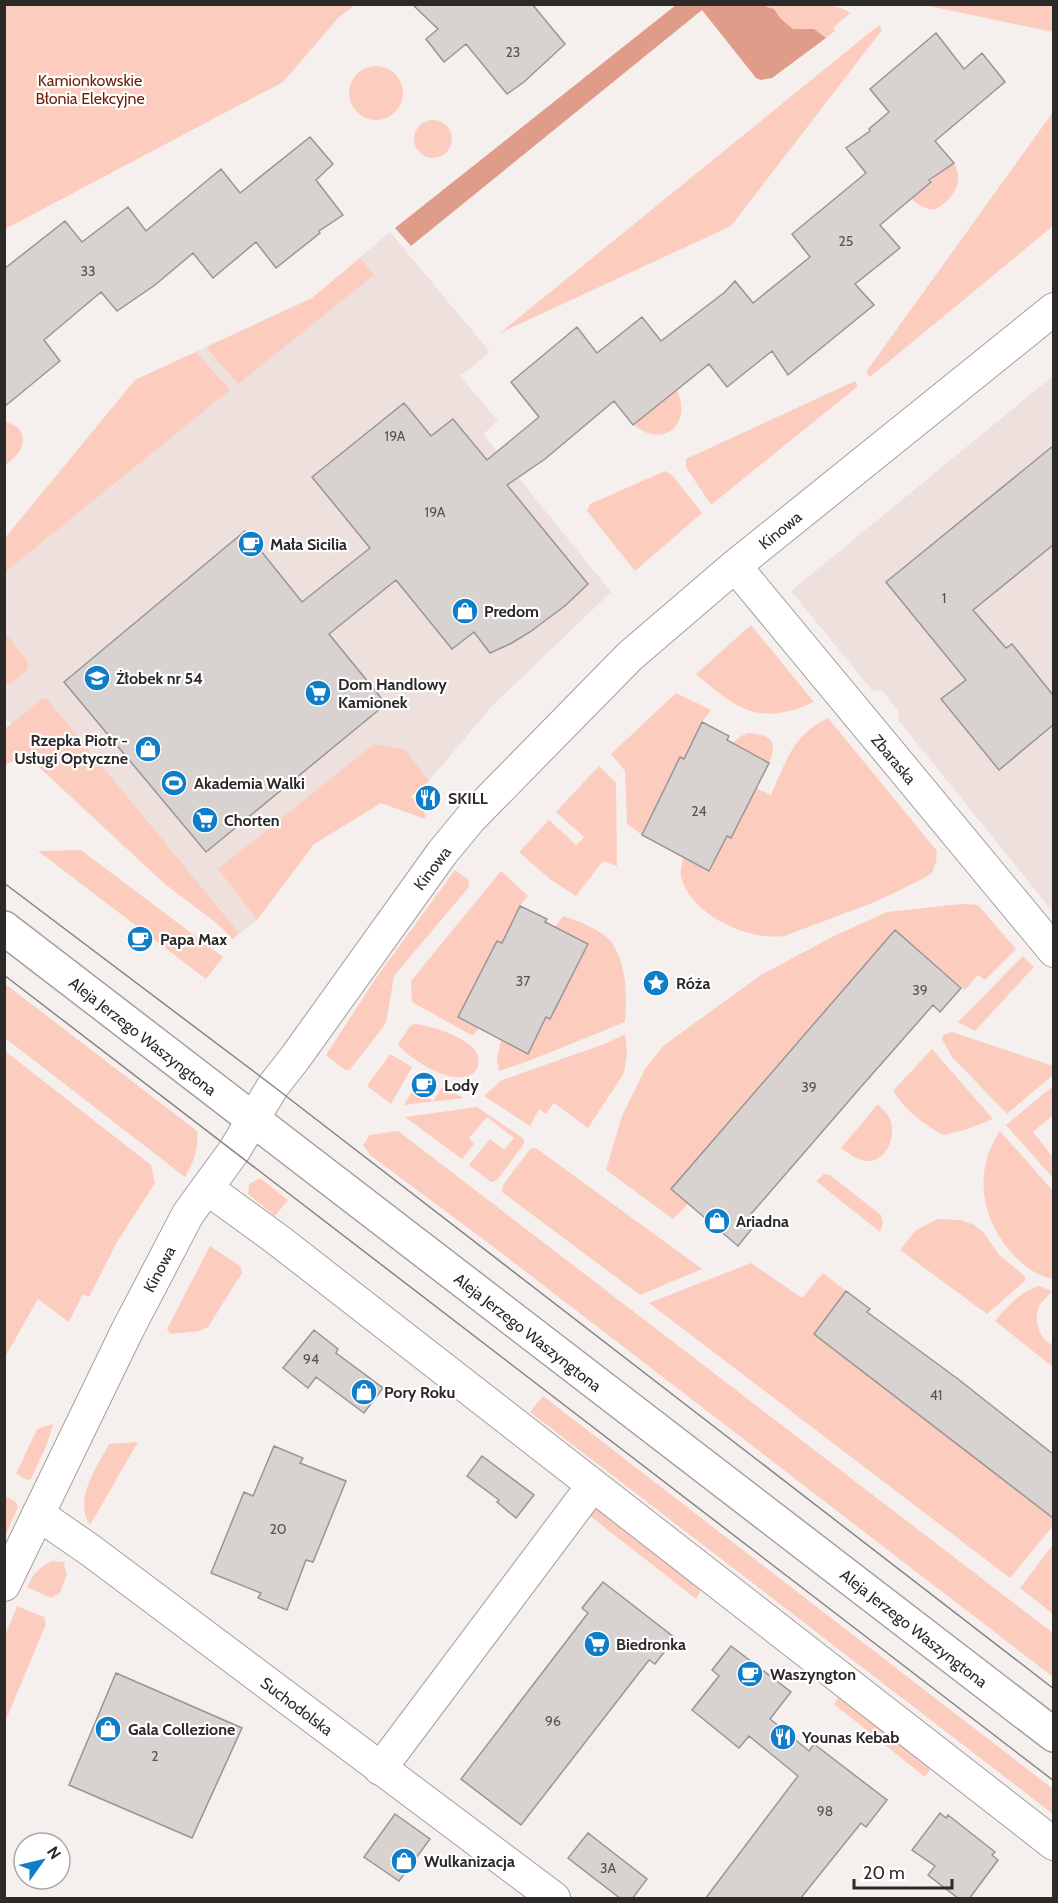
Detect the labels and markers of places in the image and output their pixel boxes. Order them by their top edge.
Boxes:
cafe icon: Mała Sicilia [236,529,266,559]
place label: Mała Sicilia [270,535,347,554]
shop icon: Predom [450,596,480,626]
place label: Predom [484,602,539,621]
school or university icon: Żłobek nr 54 [82,663,112,693]
place label: Żłobek nr 54 [116,669,203,688]
place label: Dom Handlowy Kamionek [338,675,447,712]
supermarket icon: Dom Handlowy Kamionek [303,678,333,708]
place label: Rzepka Piotr - Usługi Optyczne [14,731,128,768]
shop icon: Rzepka Piotr - Usługi Optyczne [133,734,163,764]
sports icon: Akademia Walki [159,768,189,798]
place label: Akademia Walki [194,774,305,793]
restaurant icon: SKILL [413,783,443,813]
place label: SKILL [448,789,488,808]
supermarket icon: Chorten [190,805,220,835]
place label: Chorten [224,811,280,830]
cafe icon: Papa Max [125,924,155,954]
place label: Papa Max [160,930,227,949]
place icon: Róża [641,968,671,998]
place label: Róża [676,974,710,993]
cafe icon: Lody [409,1070,439,1100]
place label: Lody [444,1076,479,1095]
shop icon: Ariadna [702,1206,732,1236]
place label: Ariadna [736,1212,789,1231]
shop icon: Pory Roku [349,1377,379,1407]
place label: Pory Roku [384,1383,455,1402]
supermarket icon: Biedronka [582,1629,612,1659]
place label: Biedronka [616,1635,686,1654]
cafe icon: Waszyngton [735,1659,765,1689]
place label: Waszyngton [770,1665,856,1684]
shop icon: Gala Collezione [93,1714,123,1744]
place label: Gala Collezione [128,1720,235,1739]
restaurant icon: Younas Kebab [768,1722,798,1752]
place label: Younas Kebab [801,1728,899,1747]
shop icon: Wulkanizacja [389,1846,419,1876]
place label: Wulkanizacja [424,1852,515,1871]

